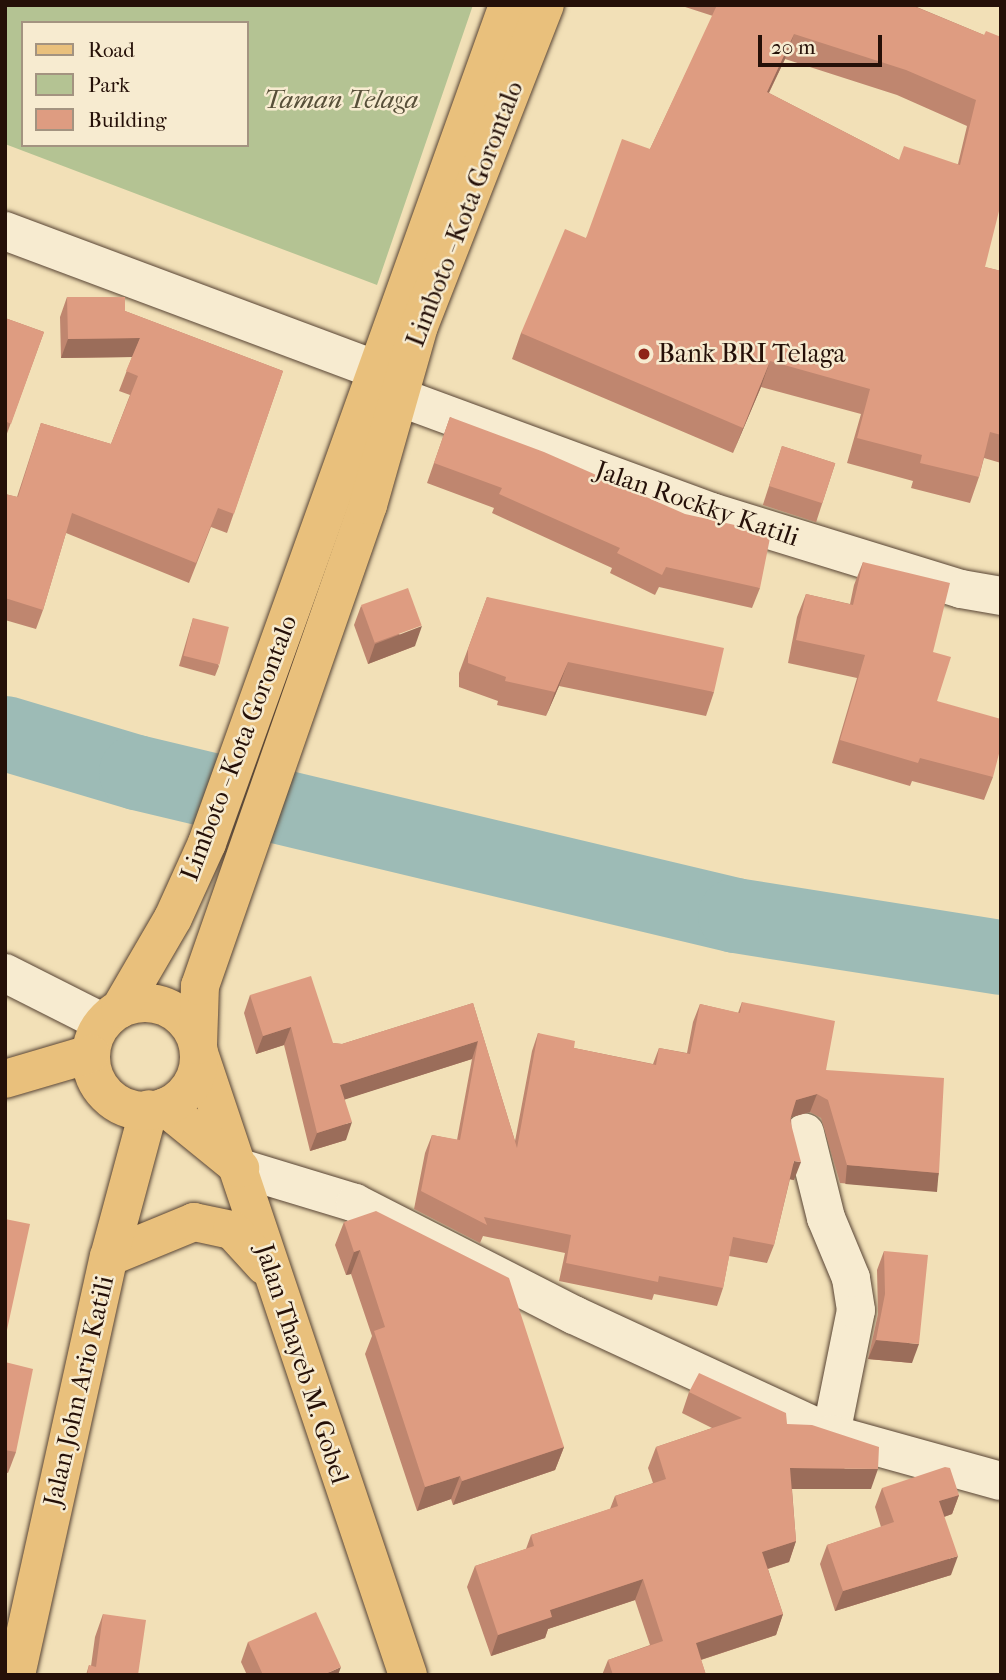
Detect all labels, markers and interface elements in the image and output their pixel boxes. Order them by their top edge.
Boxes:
legend [21,21,248,147]
scale bar [761,21,885,65]
text: 20 m [771,35,815,59]
text: Road [88,38,135,62]
text: Park [88,73,130,97]
street label: Limboto - Kota Gorontalo [400,77,530,351]
park label: Taman Telaga [264,84,418,116]
text: Building [88,108,166,132]
place label: Bank BRI Telaga [658,338,846,370]
marker: Bank BRI Telaga [636,346,652,362]
street label: Jalan Rockky Katili [591,455,803,553]
street label: Limboto - Kota Gorontalo [174,611,304,885]
street label: Jalan Thayeb M. Gobel [249,1240,355,1488]
street label: Jalan John Ario Katili [37,1273,121,1509]

